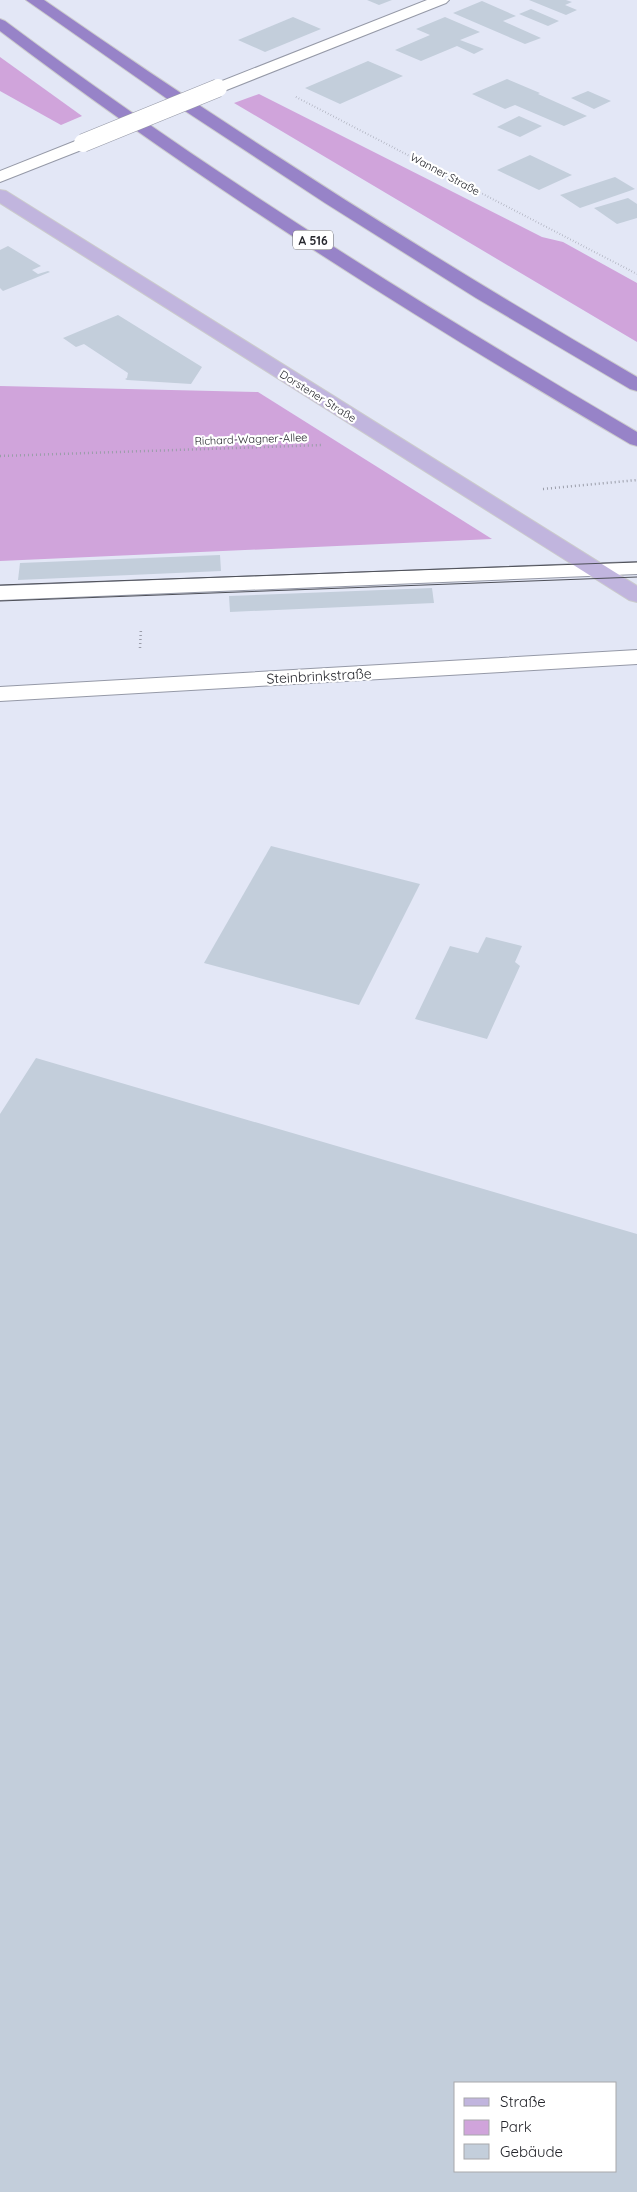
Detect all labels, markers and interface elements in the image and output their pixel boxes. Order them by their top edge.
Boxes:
street label: Wanner Straße [408,150,482,198]
road number: A 516 [293,230,333,250]
street label: Dorstener Straße [277,367,359,425]
street label: Richard-Wagner-Allee [194,430,308,448]
street label: Steinbrinkstraße [266,664,372,688]
legend [454,2082,617,2172]
text: Straße [500,2092,546,2111]
text: Park [500,2117,532,2136]
text: Gebäude [500,2142,563,2161]

